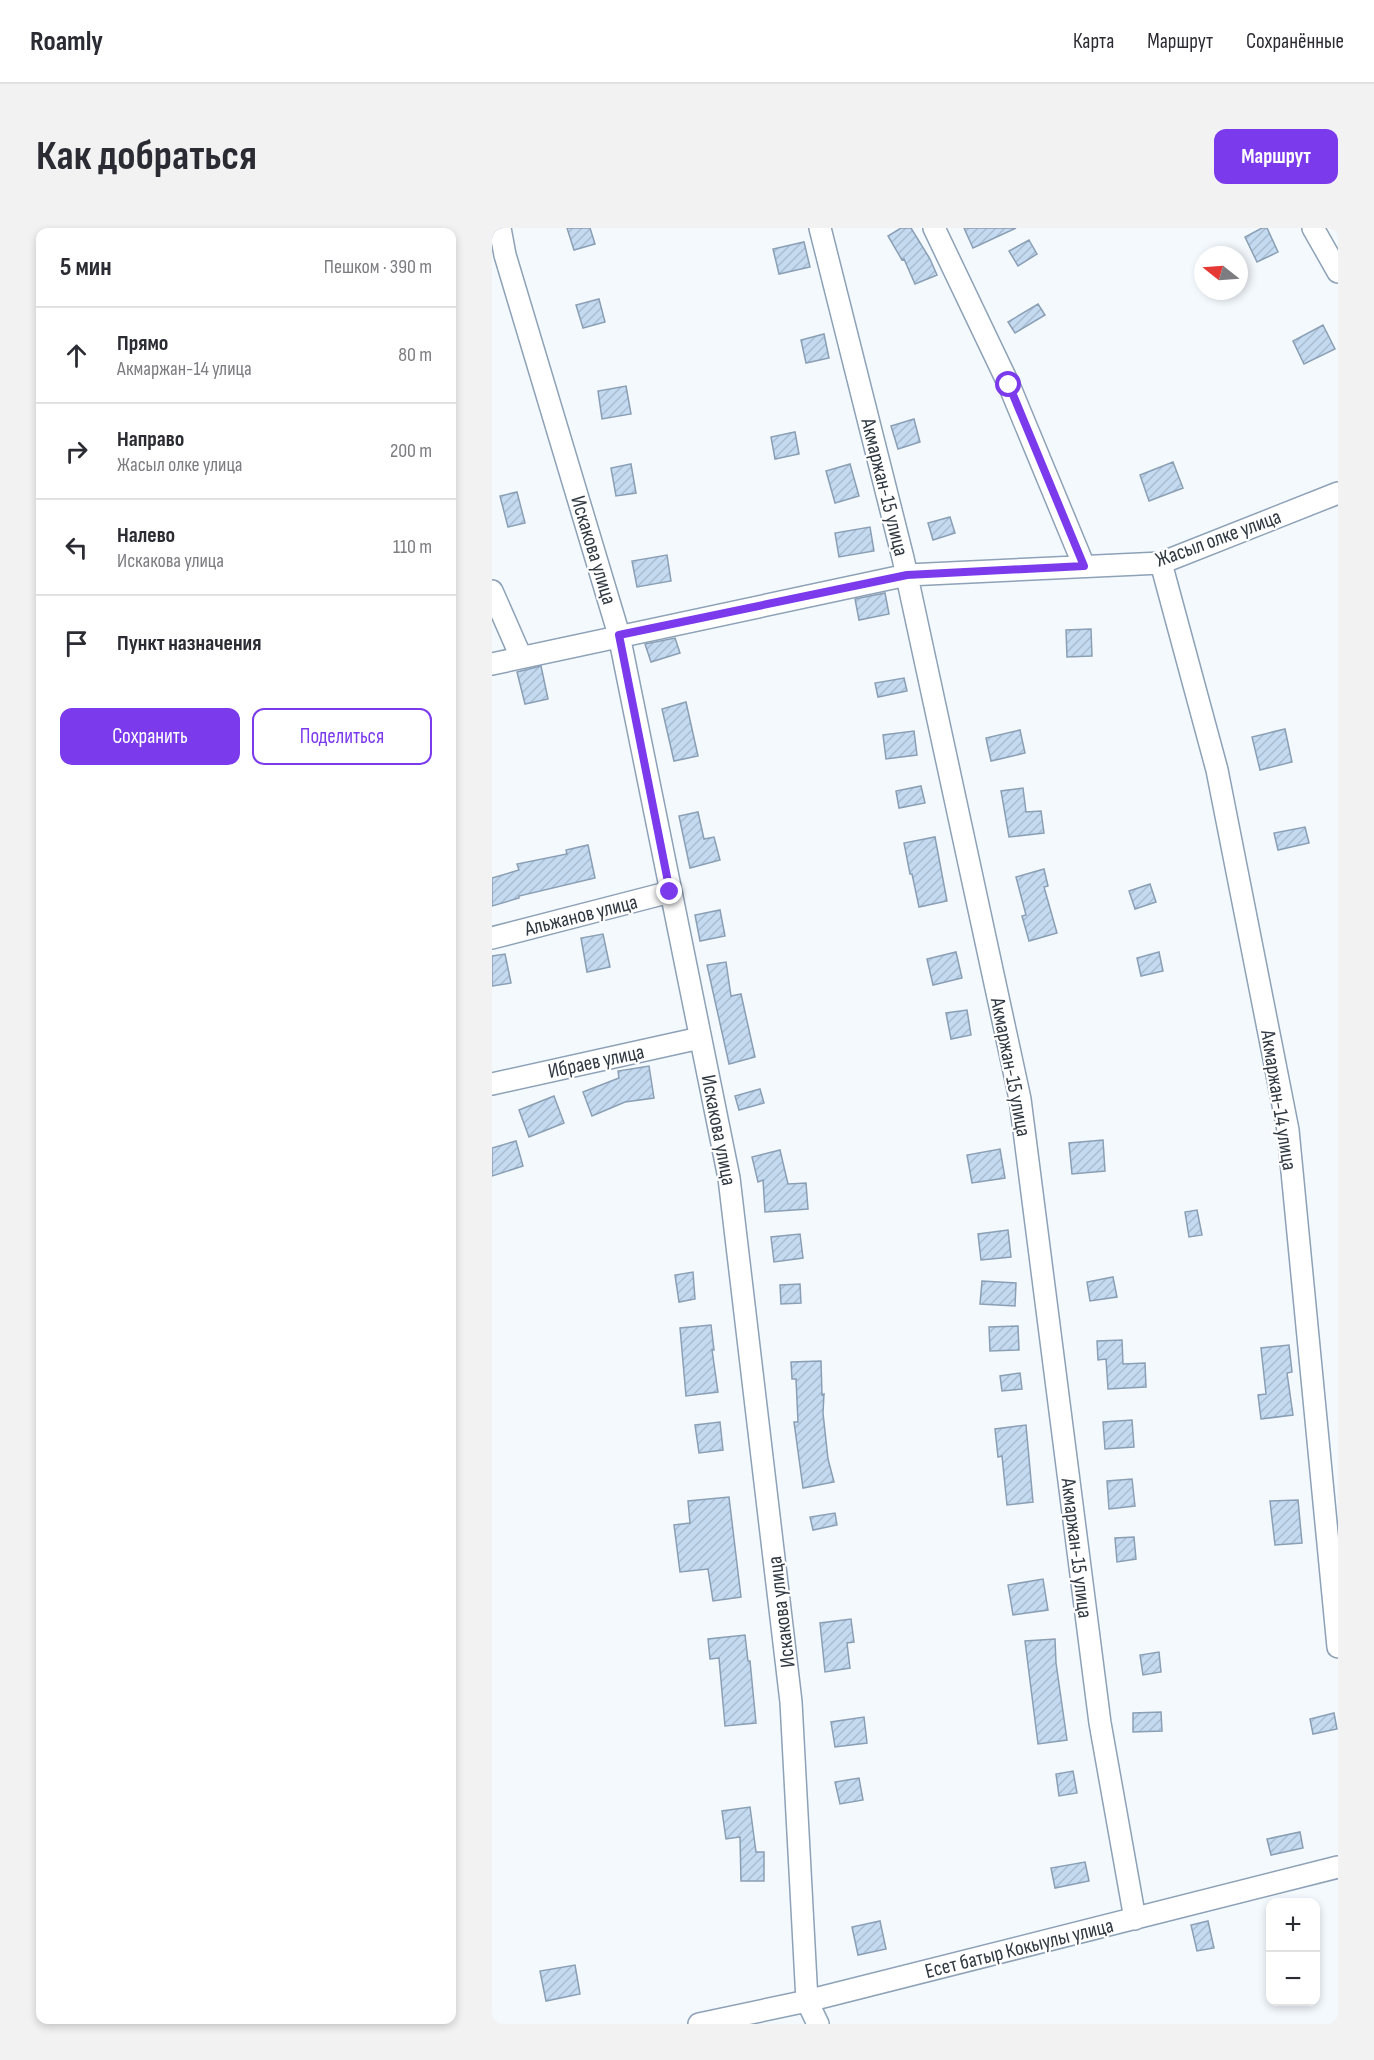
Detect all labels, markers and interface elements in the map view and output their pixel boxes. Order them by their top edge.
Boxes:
text: Roamly [30,25,103,58]
text: Карта [1073,29,1114,54]
text: Маршрут [1147,29,1213,54]
text: Сохранённые [1246,29,1344,54]
button: Маршрут [1214,129,1338,184]
text: Как добраться [36,131,257,182]
north arrow [1194,246,1248,300]
text: 5 мин [60,252,112,283]
text: Пешком · 390 m [324,255,432,279]
text: Прямо [117,330,168,357]
icon: ahead [60,339,93,372]
text: 80 m [398,343,432,367]
text: Акмаржан-14 улица [117,357,252,381]
route start [995,371,1021,397]
street label: Акмаржан-15 улица [855,415,914,559]
text: Направо [117,426,184,453]
icon: right [60,435,93,468]
text: 200 m [390,439,432,463]
text: Жасыл олке улица [117,453,243,477]
street label: Искакова улица [565,493,622,607]
street label: Жасыл олке улица [1152,504,1284,573]
text: Налево [117,522,175,549]
icon: left [60,531,93,564]
text: 110 m [393,535,432,559]
text: Искакова улица [117,549,224,573]
icon: arrive [60,627,93,660]
text: Пункт назначения [117,630,261,657]
button: Сохранить [60,708,240,765]
button: Поделиться [252,708,432,765]
route end [656,878,682,904]
street label: Альжанов улица [521,889,640,942]
street label: Акмаржан-15 улица [985,995,1036,1139]
street label: Акмаржан-14 улица [1255,1027,1302,1172]
street label: Ибраев улица [546,1039,646,1084]
street label: Искакова улица [696,1073,741,1188]
street label: Акмаржан-15 улица [1055,1476,1098,1620]
street label: Искакова улица [762,1555,801,1669]
map controls [1266,1898,1320,2006]
button: + [1266,1898,1320,1952]
street label: Есет батыр Кокыулы улица [922,1913,1116,1984]
button: − [1266,1952,1320,2006]

